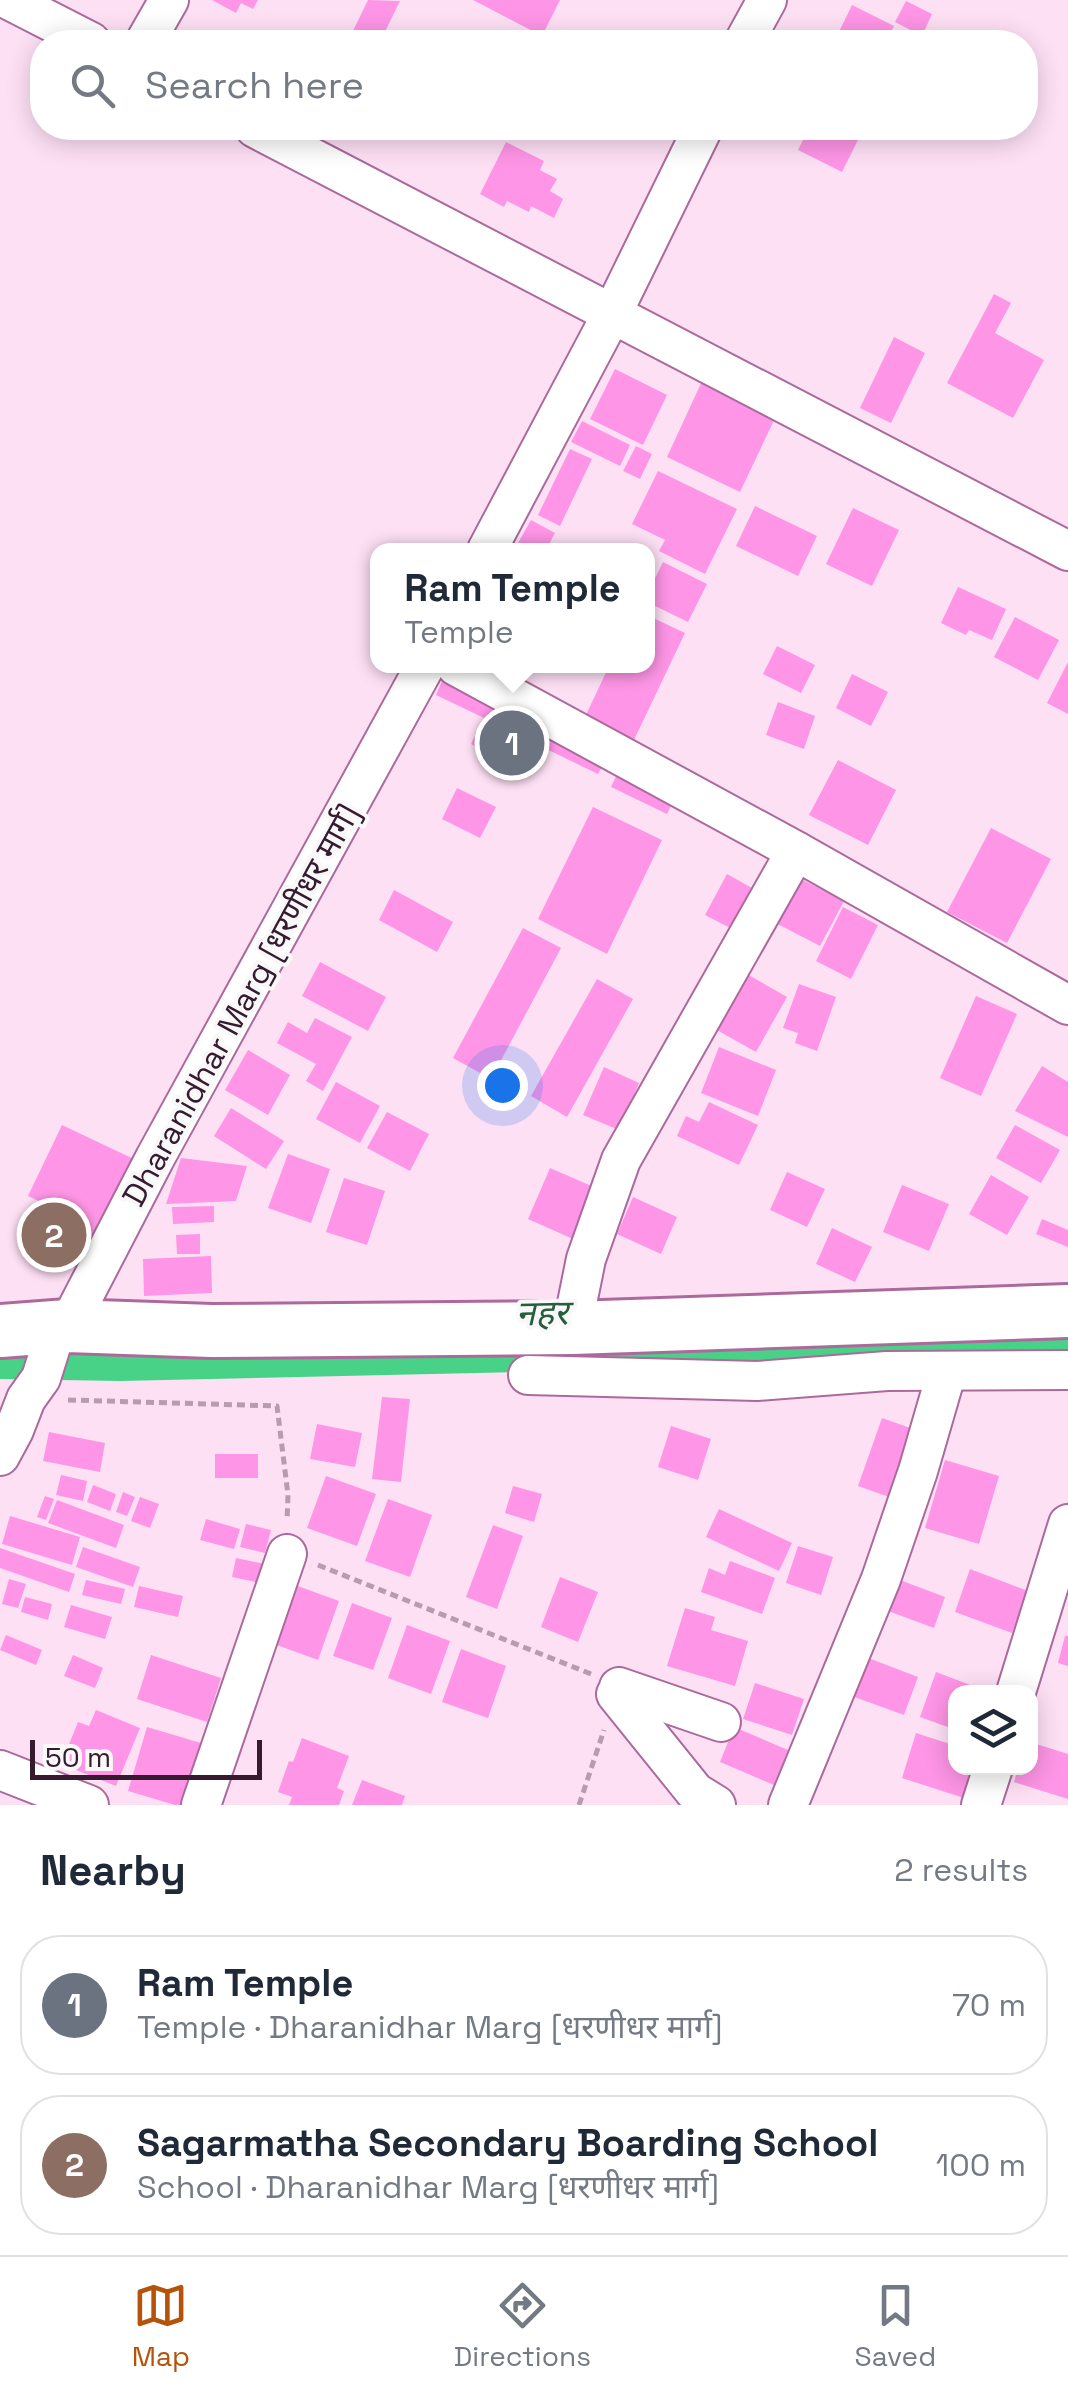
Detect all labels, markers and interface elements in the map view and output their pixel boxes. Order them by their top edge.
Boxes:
search box [30,30,1038,140]
icon: search [65,58,120,113]
text: Search here [145,61,364,109]
popup [370,543,655,673]
text: Ram Temple [404,564,621,612]
text: Temple [404,612,514,652]
pin: 1 [480,706,544,780]
street label: Dharanidhar Marg [धरणीधर मार्ग] [113,797,369,1213]
your location [477,1060,528,1111]
pin: 2 [22,1198,86,1272]
water label: नहर [515,1290,575,1335]
map controls [948,1685,1038,1775]
button: layers [948,1685,1038,1775]
scale bar [30,1735,262,1780]
text: 50 m [45,1739,111,1775]
text: Nearby [40,1844,186,1897]
text: 2 results [894,1850,1028,1890]
text: Ram Temple [137,1959,353,2007]
text: 1 [67,1985,82,2025]
text: 70 m [952,1985,1026,2025]
text: Temple · Dharanidhar Marg [धरणीधर मार्ग] [137,2007,723,2047]
text: Sagarmatha Secondary Boarding School [137,2119,878,2167]
text: 2 [65,2145,84,2185]
text: 100 m [936,2145,1026,2185]
text: School · Dharanidhar Marg [धरणीधर मार्ग] [137,2167,719,2207]
tab: Map [132,2278,190,2374]
tab: Directions [454,2278,591,2374]
tab: Saved [855,2278,936,2374]

